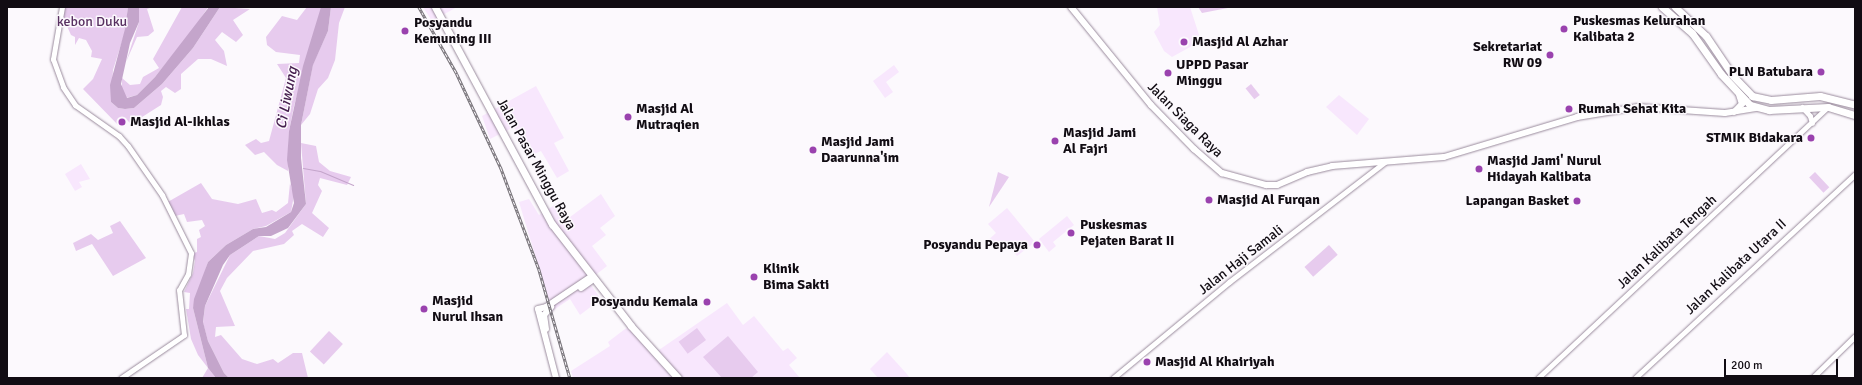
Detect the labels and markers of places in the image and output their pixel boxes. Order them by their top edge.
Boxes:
place label: Puskesmas Kelurahan Kalibata 2 [1573,13,1705,46]
place label: Posyandu Kemuning III [414,15,492,48]
marker: Puskesmas Kelurahan Kalibata 2 [1558,23,1570,35]
marker: Posyandu Kemuning III [399,25,411,37]
place label: Masjid Al Azhar [1192,34,1288,50]
marker: Masjid Al Azhar [1179,37,1189,47]
place label: Sekretariat RW 09 [1473,39,1542,72]
marker: Sekretariat RW 09 [1545,50,1555,60]
place label: UPPD Pasar Minggu [1176,57,1248,90]
place label: PLN Batubara [1729,64,1813,80]
marker: PLN Batubara [1816,67,1826,77]
marker: UPPD Pasar Minggu [1163,68,1173,78]
place label: Masjid Al Mutraqien [636,101,699,134]
place label: Rumah Sehat Kita [1578,101,1686,117]
marker: Rumah Sehat Kita [1563,103,1575,115]
marker: Masjid Al Mutraqien [623,112,633,122]
place label: Masjid Al-Ikhlas [130,114,230,130]
marker: Masjid Al-Ikhlas [117,117,127,127]
place label: Masjid Jami Al Fajri [1063,125,1136,158]
place label: STMIK Bidakara [1706,130,1803,146]
marker: STMIK Bidakara [1806,133,1816,143]
place label: Masjid Jami Daarunna'im [821,134,899,166]
marker: Masjid Jami Al Fajri [1050,136,1060,146]
marker: Masjid Jami Daarunna'im [808,145,818,155]
place label: Masjid Jami' Nurul Hidayah Kalibata [1487,153,1601,186]
marker: Masjid Jami' Nurul Hidayah Kalibata [1474,164,1484,174]
place label: Masjid Al Furqan [1217,192,1320,208]
place label: Lapangan Basket [1465,193,1569,209]
marker: Masjid Al Furqan [1204,195,1214,205]
marker: Lapangan Basket [1572,196,1582,206]
place label: Puskesmas Pejaten Barat II [1080,217,1174,250]
marker: Puskesmas Pejaten Barat II [1065,227,1077,239]
place label: Posyandu Pepaya [923,237,1028,253]
marker: Posyandu Pepaya [1031,239,1043,251]
place label: Klinik Bima Sakti [763,261,829,294]
marker: Klinik Bima Sakti [748,271,760,283]
place label: Masjid Nurul Ihsan [432,293,503,326]
place label: Posyandu Kemala [591,294,698,310]
marker: Posyandu Kemala [701,296,713,308]
marker: Masjid Nurul Ihsan [419,304,429,314]
place label: Masjid Al Khairiyah [1155,354,1275,370]
marker: Masjid Al Khairiyah [1142,357,1152,367]

